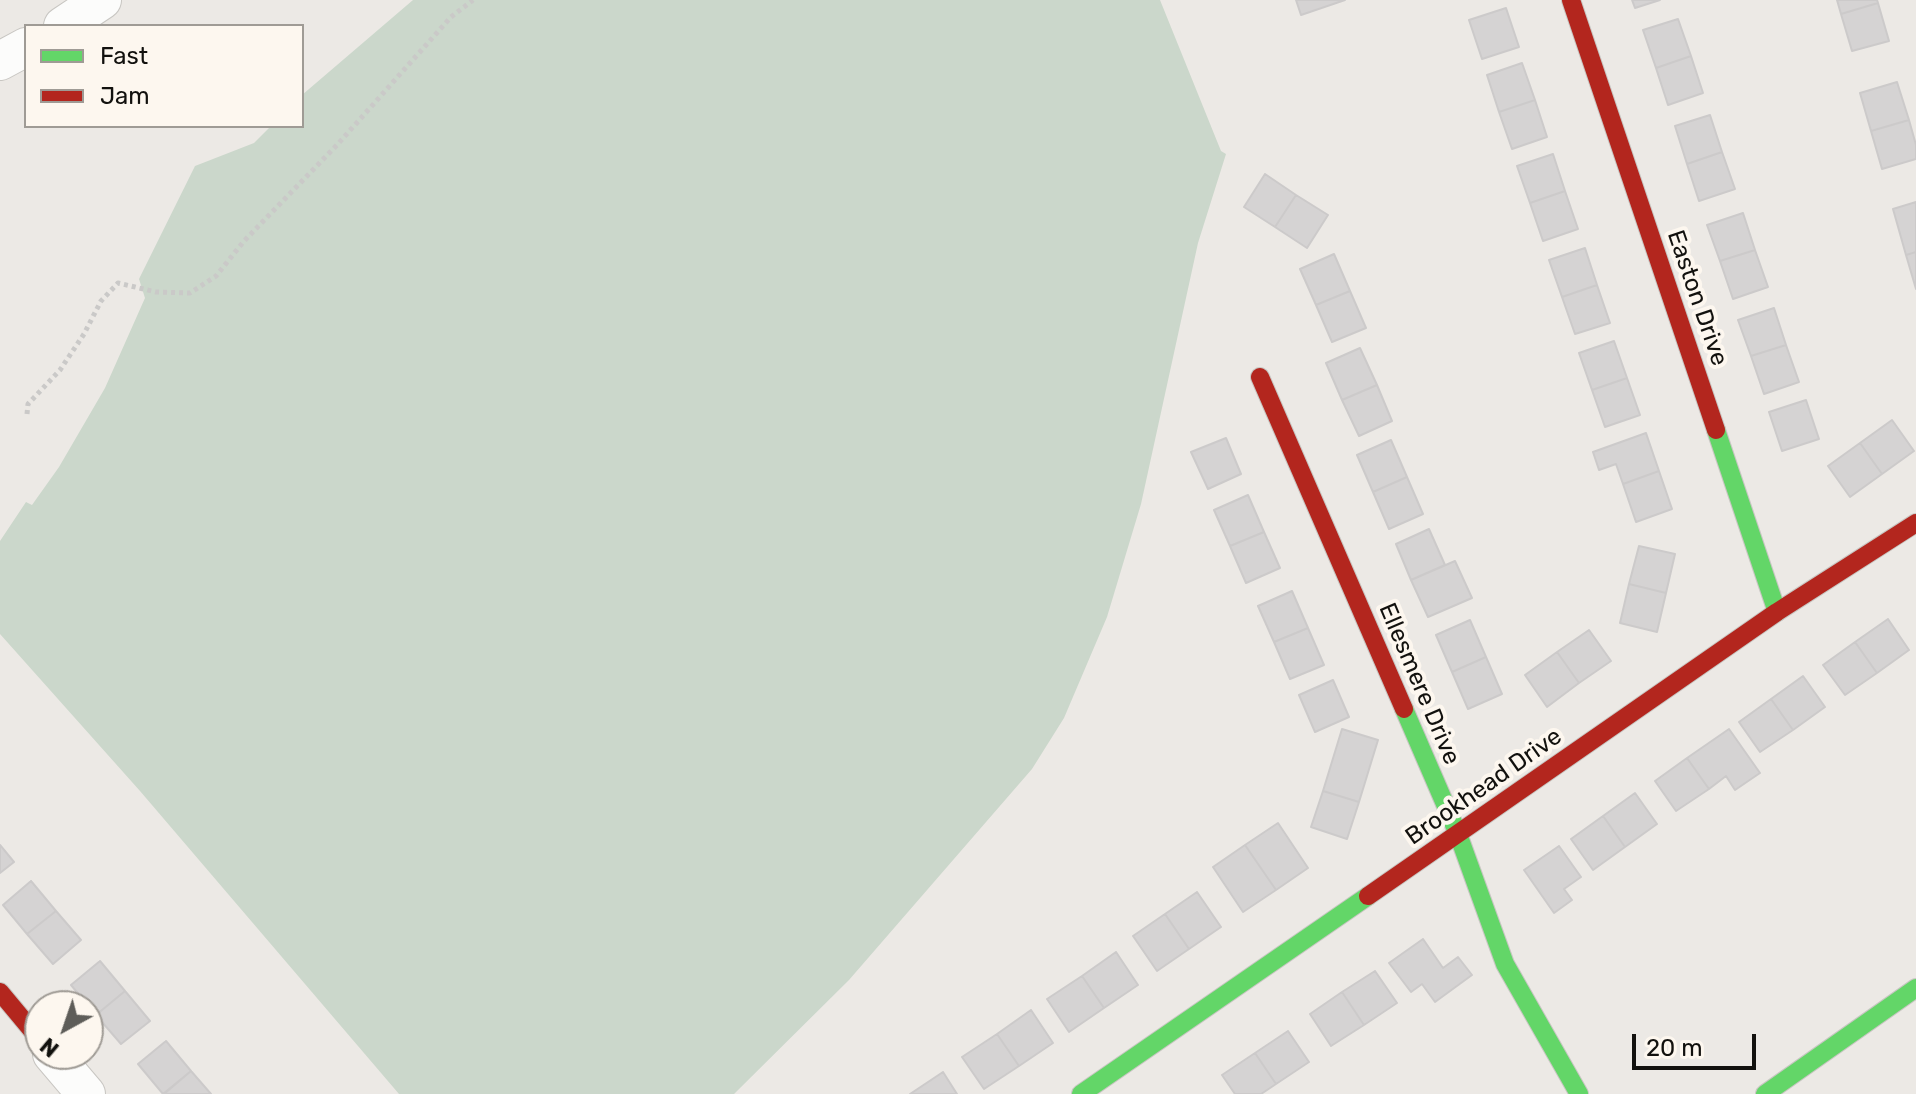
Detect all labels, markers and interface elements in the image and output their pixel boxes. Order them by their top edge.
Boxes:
legend [24,24,304,128]
text: Fast [100,42,148,70]
text: Jam [100,82,150,110]
street label: Easton Drive [1660,226,1734,370]
street label: Ellesmere Drive [1372,599,1466,769]
street label: Brookhead Drive [1400,722,1568,852]
north arrow [24,990,104,1070]
scale bar [1636,1018,1760,1068]
text: N [35,1032,64,1063]
text: 20 m [1646,1034,1703,1062]

